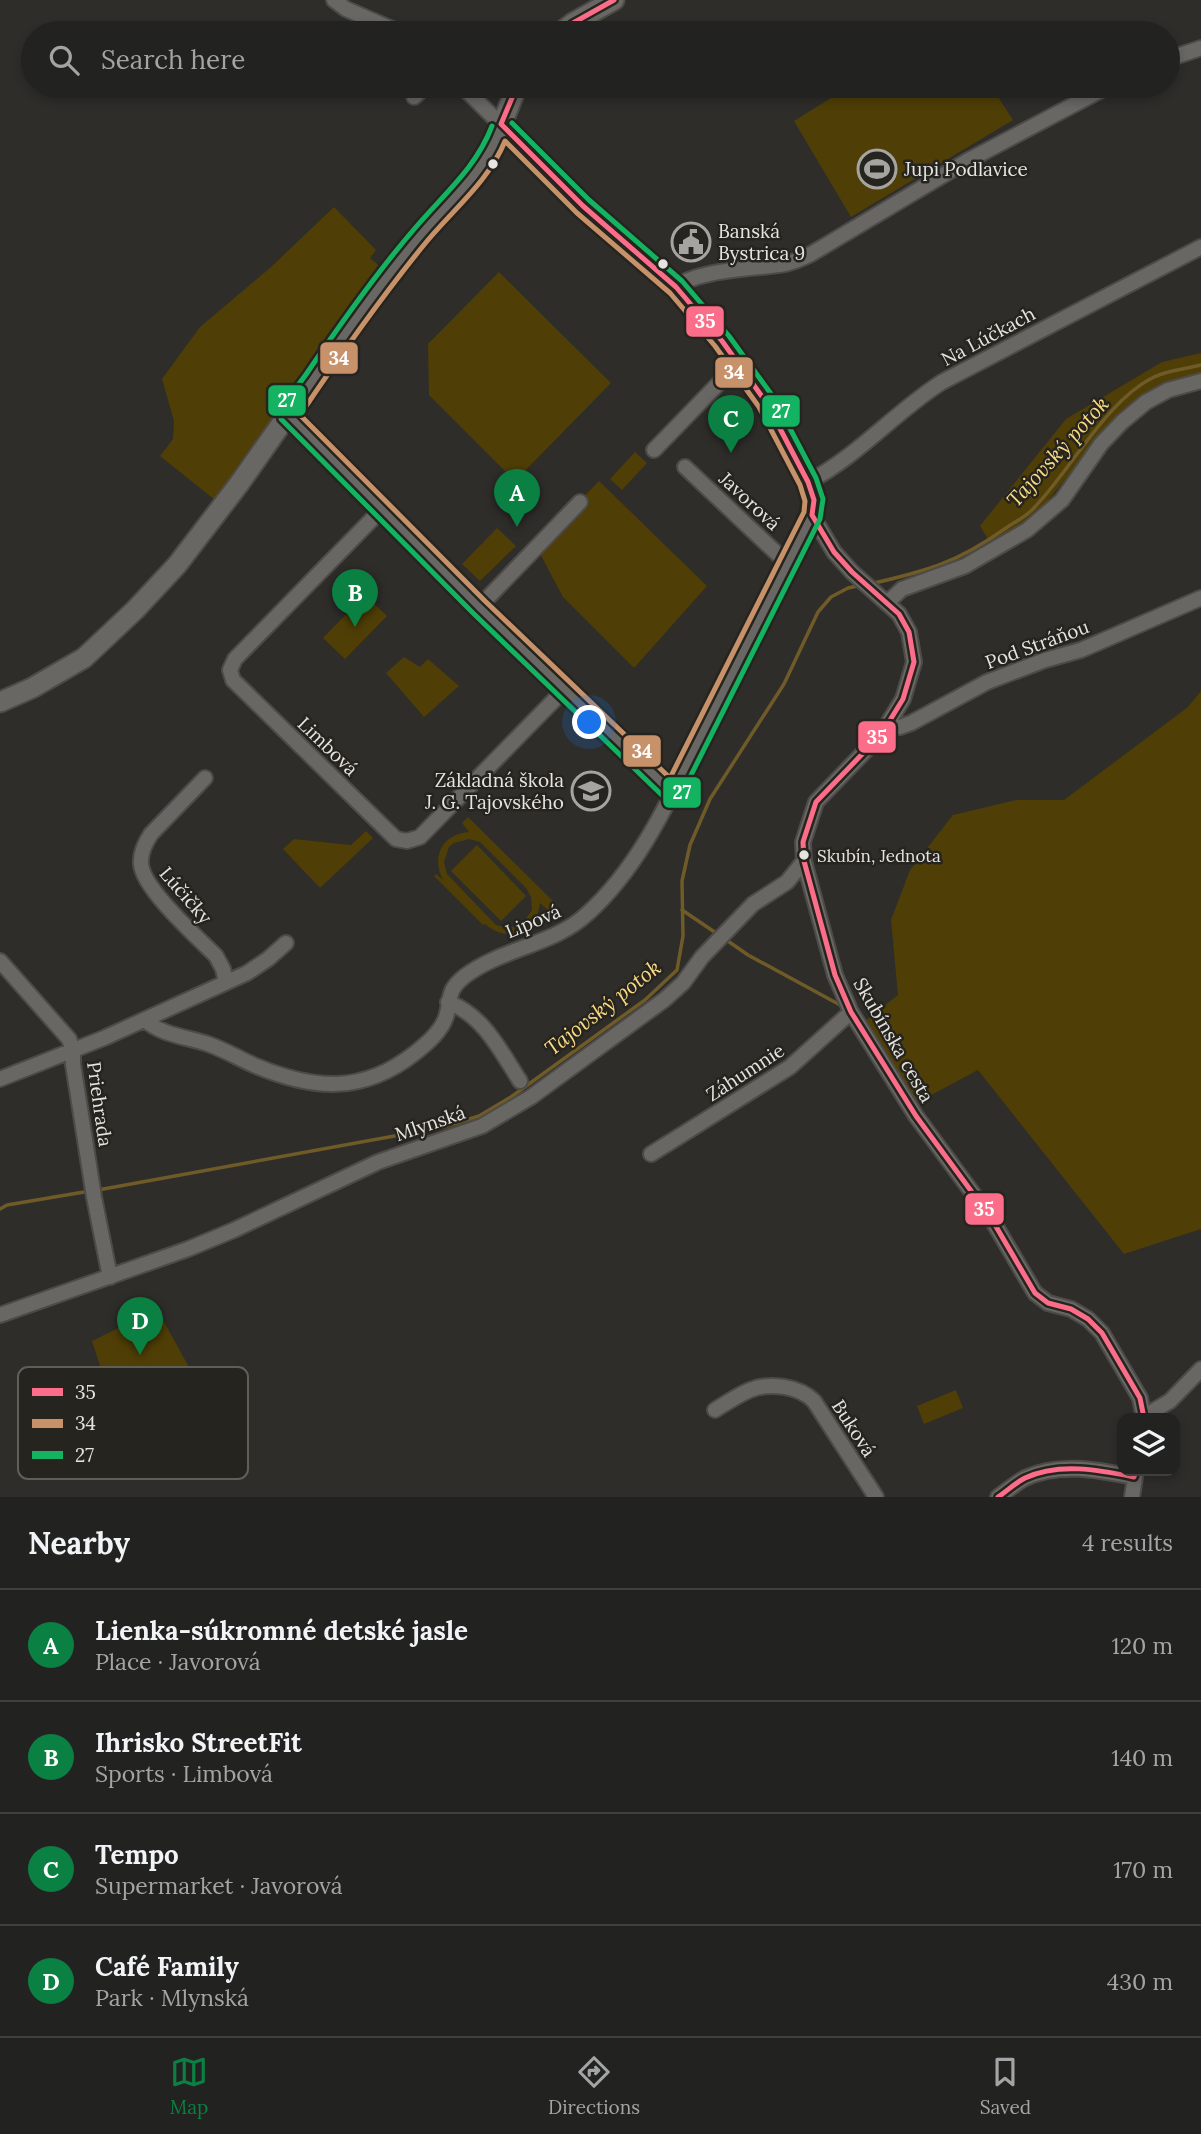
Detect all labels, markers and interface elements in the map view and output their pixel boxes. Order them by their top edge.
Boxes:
search box [21,21,1180,98]
icon: search [45,41,83,79]
text: Search here [101,43,245,76]
sports icon: Jupi Podlavice [856,148,898,190]
unlabelled marker [486,157,500,171]
place label: Jupi Podlavice [903,157,1028,181]
place label: Banská Bystrica 9 [718,219,805,265]
public building icon: Banská Bystrica 9 [670,221,712,263]
unlabelled marker [656,257,670,271]
street label: Na Lúčkach [937,301,1039,371]
line badge: 35 [685,305,725,338]
text: 35 [695,309,715,333]
line badge: 34 [319,341,359,375]
text: 34 [328,346,350,370]
line badge: 34 [714,356,754,389]
text: 34 [723,360,745,384]
line badge: 27 [267,384,307,417]
text: 27 [277,388,297,412]
water label: Tajovský potok [1001,390,1115,513]
line badge: 27 [761,394,801,428]
pin: C [708,395,754,453]
text: 27 [771,399,791,423]
street label: Javorová [714,466,786,536]
pin: A [494,469,540,527]
pin: B [332,569,378,627]
street label: Pod Stráňou [982,614,1092,674]
your location [572,705,606,739]
street label: Limbová [293,711,363,781]
line badge: 35 [857,720,897,754]
text: 35 [867,725,887,749]
line badge: 34 [622,734,662,768]
text: 34 [631,739,653,763]
place label: Základná škola J. G. Tajovského [424,768,564,814]
school or university icon: Základná škola J. G. Tajovského [570,770,612,812]
line badge: 27 [662,776,702,809]
text: 27 [672,780,692,804]
place label: Skubín, Jednota [817,845,941,867]
marker: Skubín, Jednota [797,848,811,862]
street label: Lúčičky [155,861,217,929]
street label: Lipová [502,899,565,943]
water label: Tajovský potok [539,954,666,1061]
street label: Skubínska cesta [849,973,940,1107]
street label: Záhumnie [701,1038,789,1106]
street label: Priehrada [82,1060,118,1148]
street label: Mlynská [392,1100,469,1146]
line badge: 35 [964,1192,1005,1226]
text: 35 [974,1197,994,1221]
pin: D [117,1297,163,1355]
legend [18,1367,248,1479]
text: 35 [75,1380,96,1404]
street label: Buková [827,1395,881,1461]
text: 34 [75,1411,96,1435]
map controls [1117,1413,1180,1476]
button: layers [1117,1413,1180,1476]
text: 27 [75,1443,94,1467]
text: Nearby [28,1524,130,1562]
text: 4 results [1082,1528,1173,1557]
text: Lienka-súkromné detské jasle [95,1614,468,1647]
text: A [43,1631,59,1660]
text: 120 m [1111,1631,1173,1660]
text: Place · Javorová [95,1647,261,1676]
text: Ihrisko StreetFit [95,1726,302,1759]
text: B [43,1743,59,1772]
text: 140 m [1111,1743,1173,1772]
text: Sports · Limbová [95,1759,273,1788]
text: Tempo [95,1838,179,1871]
text: C [43,1855,59,1884]
text: 170 m [1113,1855,1173,1884]
text: Supermarket · Javorová [95,1871,343,1900]
text: Café Family [95,1950,239,1983]
text: D [42,1967,60,1996]
text: 430 m [1107,1967,1173,1996]
text: Park · Mlynská [95,1983,249,2012]
tab: Map [170,2053,208,2119]
tab: Directions [548,2053,640,2119]
tab: Saved [980,2053,1031,2119]

